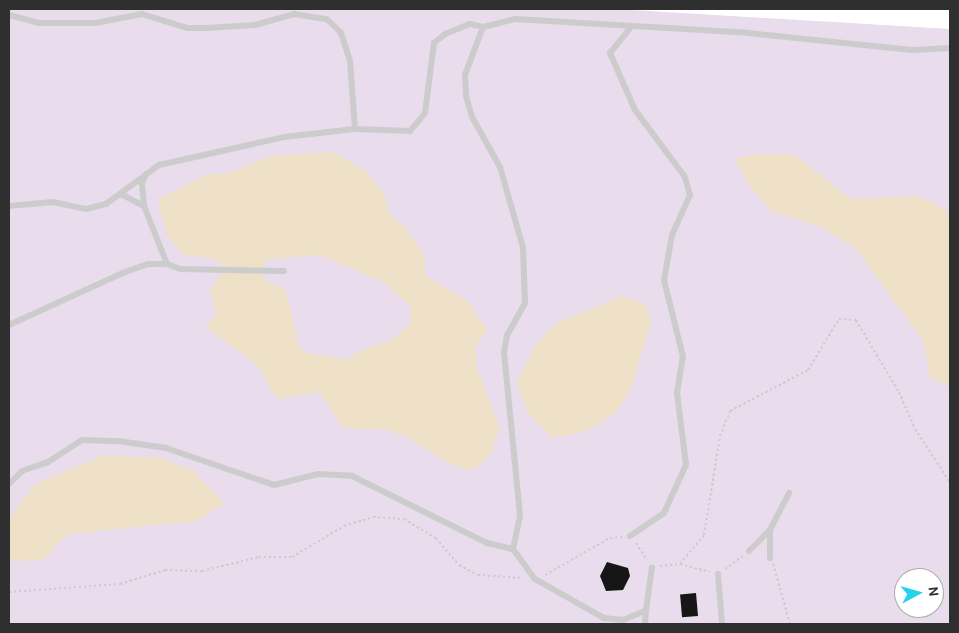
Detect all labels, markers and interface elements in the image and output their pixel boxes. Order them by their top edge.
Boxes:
north arrow [894,568,944,618]
text: N [924,586,942,597]

